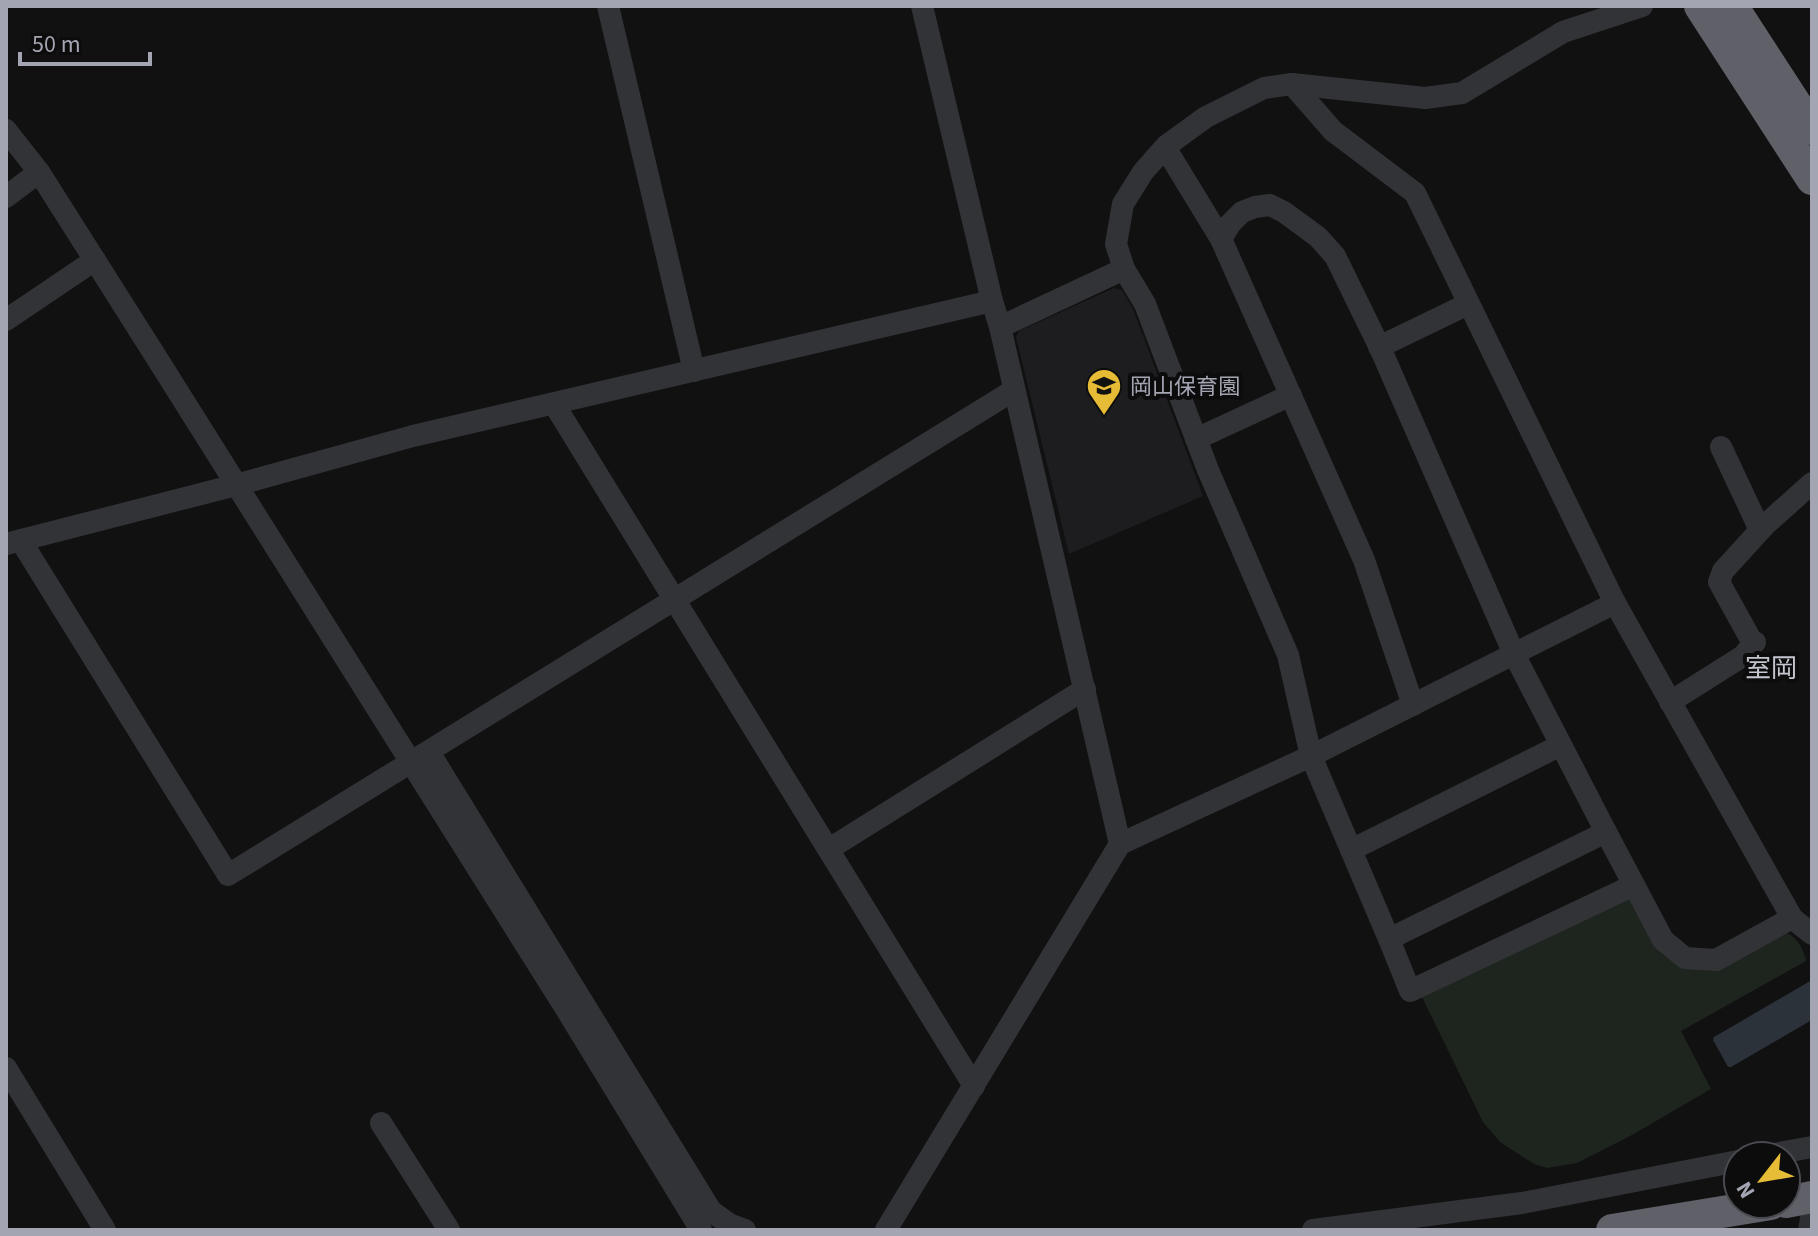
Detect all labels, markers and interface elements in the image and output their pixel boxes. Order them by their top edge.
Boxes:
scale bar [20,16,150,66]
text: 50 m [32,27,81,62]
school or university icon: 岡山保育園 [1085,367,1123,417]
place label: 岡山保育園 [1130,371,1240,403]
district label: 室岡 [1745,650,1797,687]
north arrow [1722,1140,1802,1220]
text: N [1728,1175,1763,1204]

